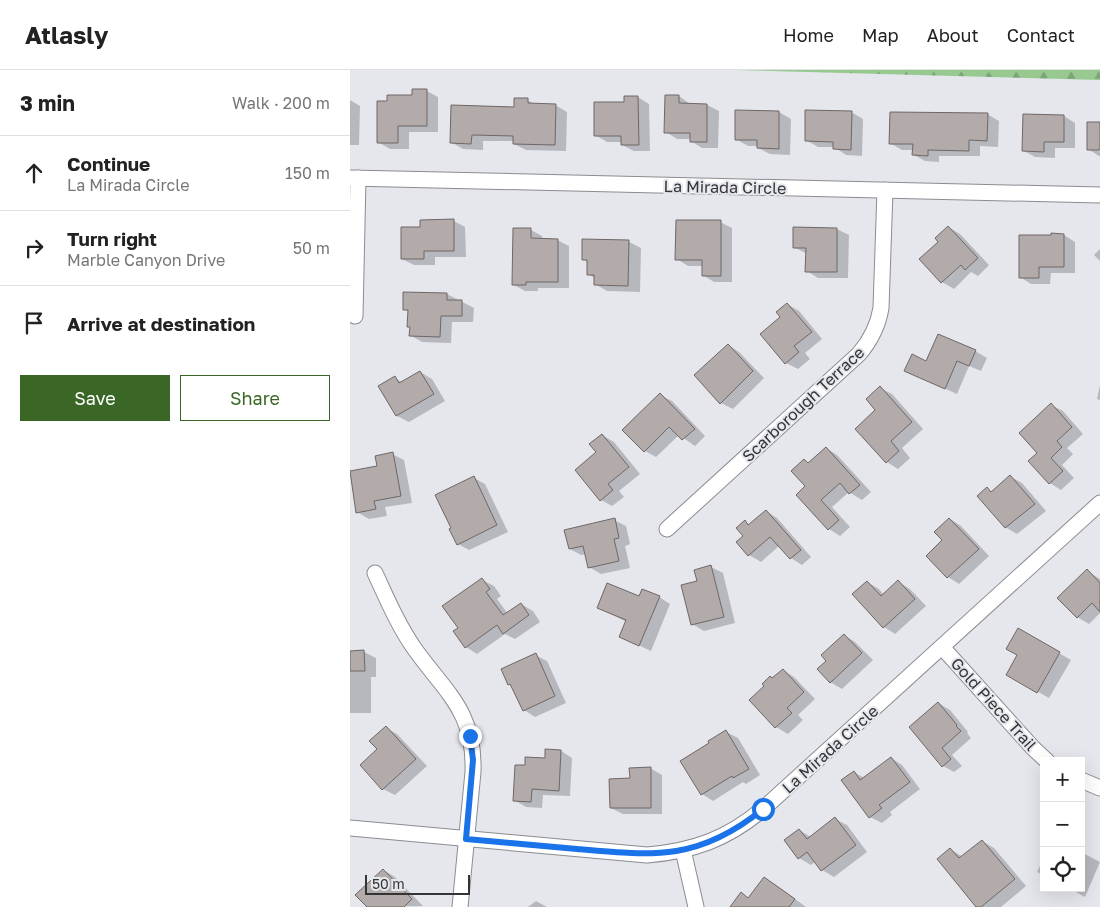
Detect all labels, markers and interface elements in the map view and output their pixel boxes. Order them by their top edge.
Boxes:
text: Atlasly [25,20,108,49]
text: Home [783,24,834,46]
text: Map [862,24,899,46]
text: About [927,24,979,46]
text: Contact [1007,24,1075,46]
text: 3 min [20,90,75,116]
text: Walk · 200 m [232,93,330,113]
text: Continue [67,152,150,175]
icon: ahead [20,159,48,187]
text: 150 m [285,163,330,183]
text: La Mirada Circle [67,175,190,195]
street label: La Mirada Circle [664,176,786,198]
text: Turn right [67,227,157,250]
icon: right [20,234,48,262]
text: 50 m [293,238,330,258]
text: Marble Canyon Drive [67,250,225,270]
icon: arrive [20,309,48,337]
text: Arrive at destination [67,312,255,335]
street label: Scarborough Terrace [738,342,868,466]
button: Save [20,375,170,421]
button: Share [180,375,330,421]
street label: Gold Piece Trail [947,653,1041,755]
street label: La Mirada Circle [778,701,882,797]
route end [459,725,482,748]
map controls [1040,757,1085,892]
button: + [1040,757,1085,802]
route start [752,798,775,821]
button: − [1040,802,1085,847]
button: locate [1040,847,1085,892]
scale bar [365,872,470,895]
text: 50 m [372,875,405,892]

